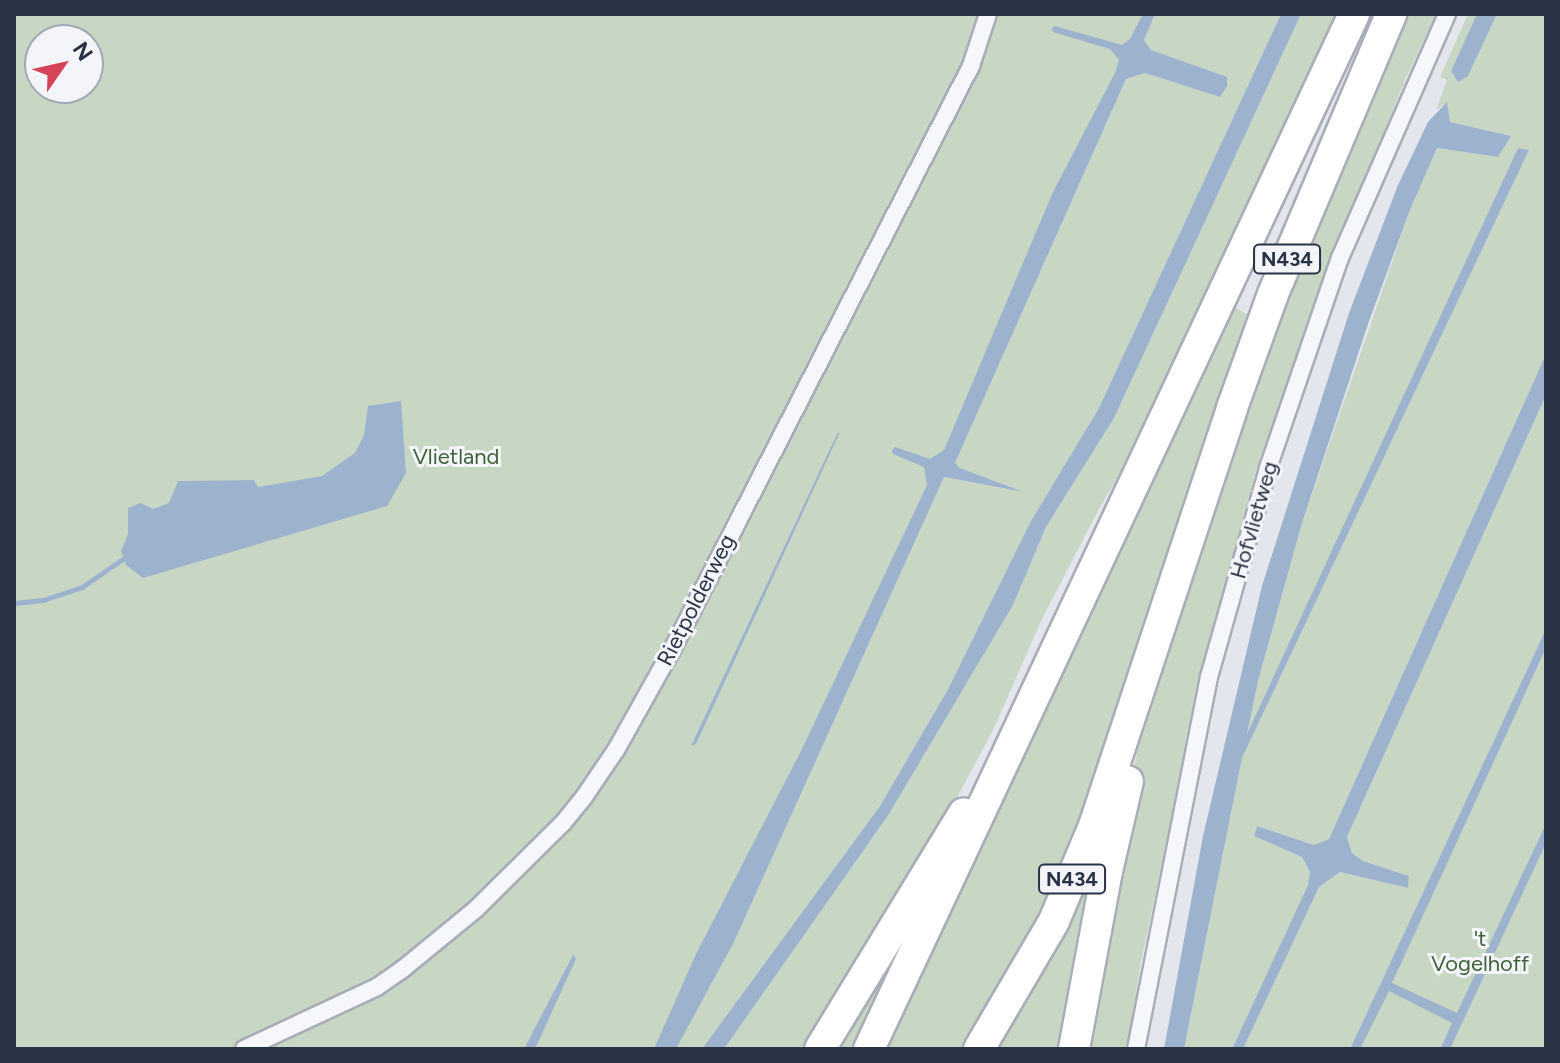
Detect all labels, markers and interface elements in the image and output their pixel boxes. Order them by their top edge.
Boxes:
north arrow [24,24,104,104]
text: N [67,37,99,66]
road number: N434 [1253,243,1321,275]
park label: Vlietland [413,444,499,470]
street label: Hofvlietweg [1225,458,1283,582]
street label: Rietpolderweg [652,530,740,670]
road number: N434 [1038,863,1106,895]
park label: 't Vogelhoff [1431,925,1529,976]

